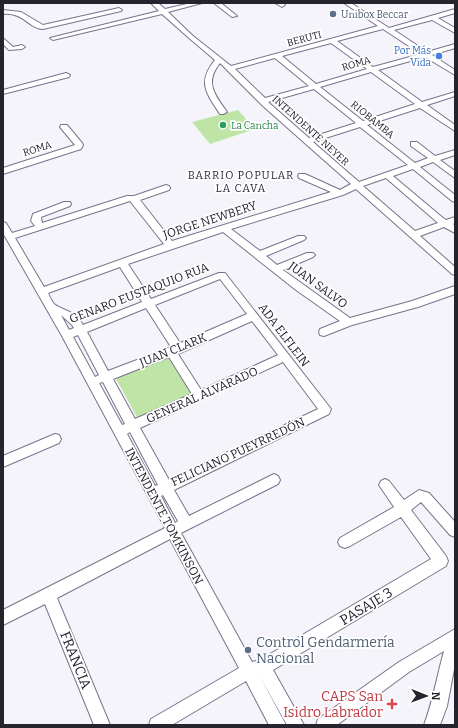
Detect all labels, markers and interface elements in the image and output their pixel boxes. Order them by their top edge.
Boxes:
marker: Unibox Beccar [328,9,338,19]
place label: Unibox Beccar [341,9,409,21]
street label: BERUTI [286,28,323,49]
place label: Por Más Vida [394,45,432,69]
marker: Por Más Vida [434,51,444,61]
street label: ROMA [340,54,373,74]
street label: INTENDENTE NEYER [270,93,351,169]
street label: RIOBAMBA [348,99,397,141]
marker: La Cancha [218,120,228,130]
place label: La Cancha [231,120,279,132]
street label: ROMA [21,138,54,159]
district label: BARRIO POPULAR LA CAVA [188,169,294,195]
street label: JORGE NEWBERY [160,198,259,242]
street label: JUAN SALVO [285,258,350,311]
street label: GENARO EUSTAQUIO RUA [67,260,211,326]
street label: ADA ELFLEIN [256,301,313,370]
street label: JUAN CLARK [136,330,209,370]
street label: GENERAL ALVARADO [144,364,260,426]
street label: FELICIANO PUEYRREDÓN [168,414,308,489]
street label: INTENDENTE TOMKINSON [122,445,206,587]
street label: PASAJE 3 [337,584,396,629]
street label: FRANCIA [56,629,95,692]
place label: Control Gendarmería Nacional [256,634,395,667]
marker: Control Gendarmería Nacional [243,645,253,655]
north arrow [406,676,446,716]
place label: CAPS San Isidro Labrador [283,688,383,721]
text: N [429,692,442,701]
marker: CAPS San Isidro Labrador [386,698,398,710]

